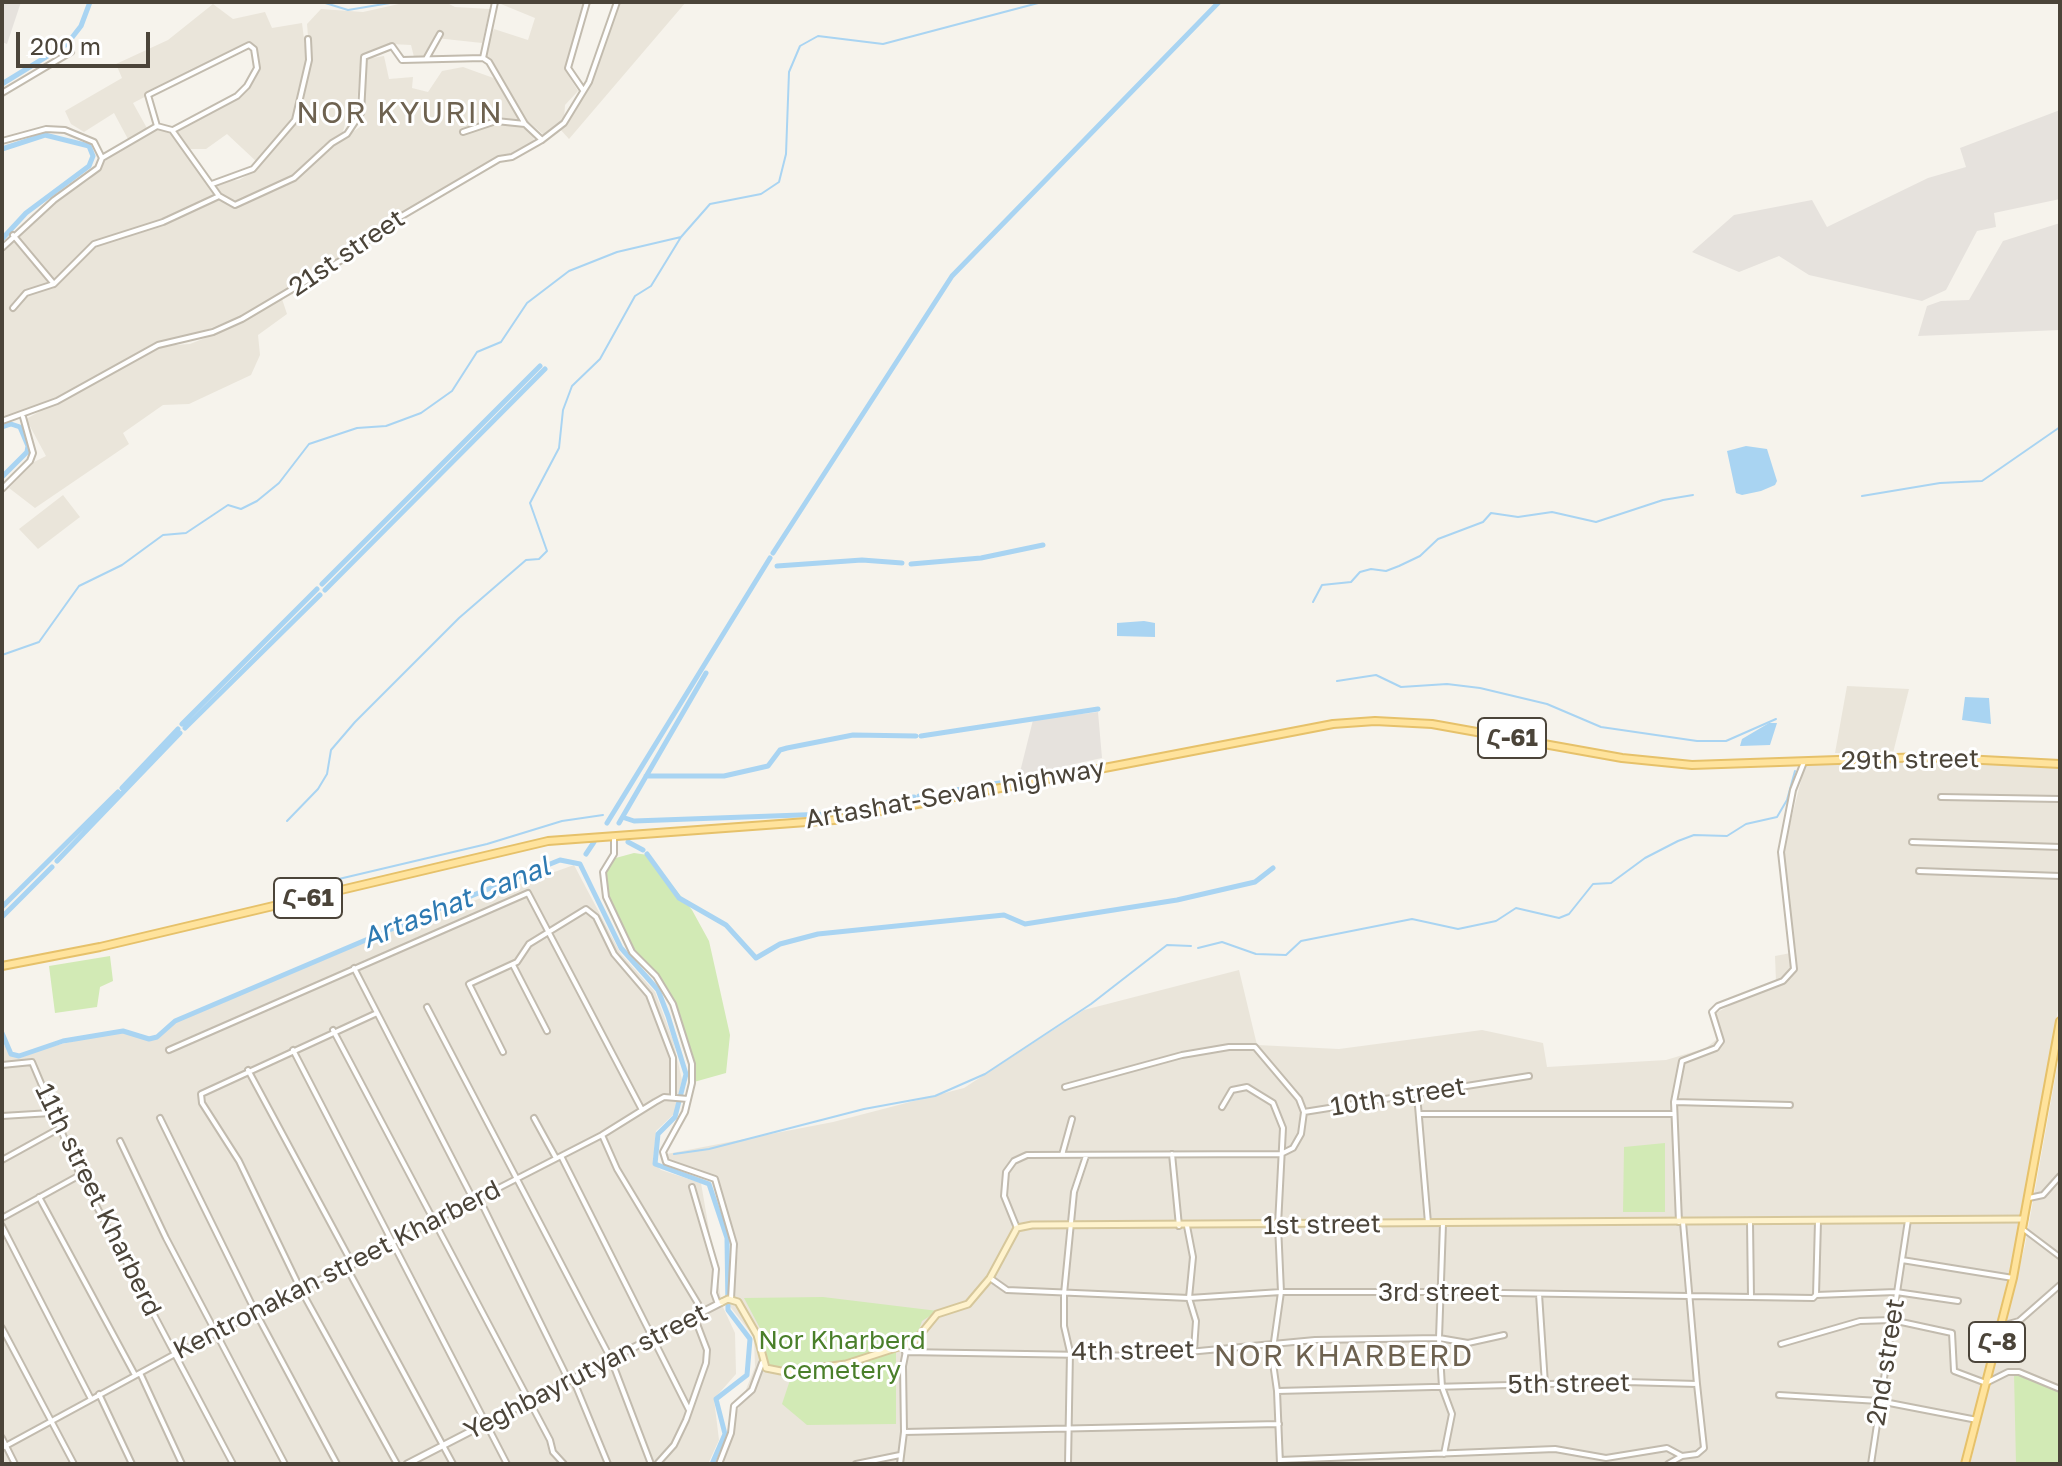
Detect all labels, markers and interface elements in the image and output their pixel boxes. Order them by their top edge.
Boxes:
scale bar [20,16,154,66]
text: 200 m [30,31,101,60]
district label: NOR KYURIN [296,95,504,131]
street label: 21st street [283,203,411,303]
road number: Հ-61 [1478,718,1546,758]
street label: 29th street [1841,743,1979,777]
street label: Artashat-Sevan highway [803,752,1107,836]
water label: Artashat Canal [357,850,555,956]
road number: Հ-61 [274,878,342,918]
street label: 10th street [1328,1071,1468,1123]
street label: 11th street Kharberd [28,1079,168,1321]
street label: Kentronakan street Kharberd [168,1174,506,1366]
street label: 1st street [1263,1208,1381,1242]
street label: 3rd street [1378,1277,1500,1309]
street label: 2nd street [1861,1296,1911,1428]
street label: Yeghbayrutyan street [459,1297,713,1447]
road number: Հ-8 [1969,1322,2025,1362]
park label: Nor Kharberd cemetery [758,1325,926,1386]
street label: 4th street [1071,1334,1195,1368]
district label: NOR KHARBERD [1214,1338,1474,1374]
street label: 5th street [1507,1367,1631,1401]

